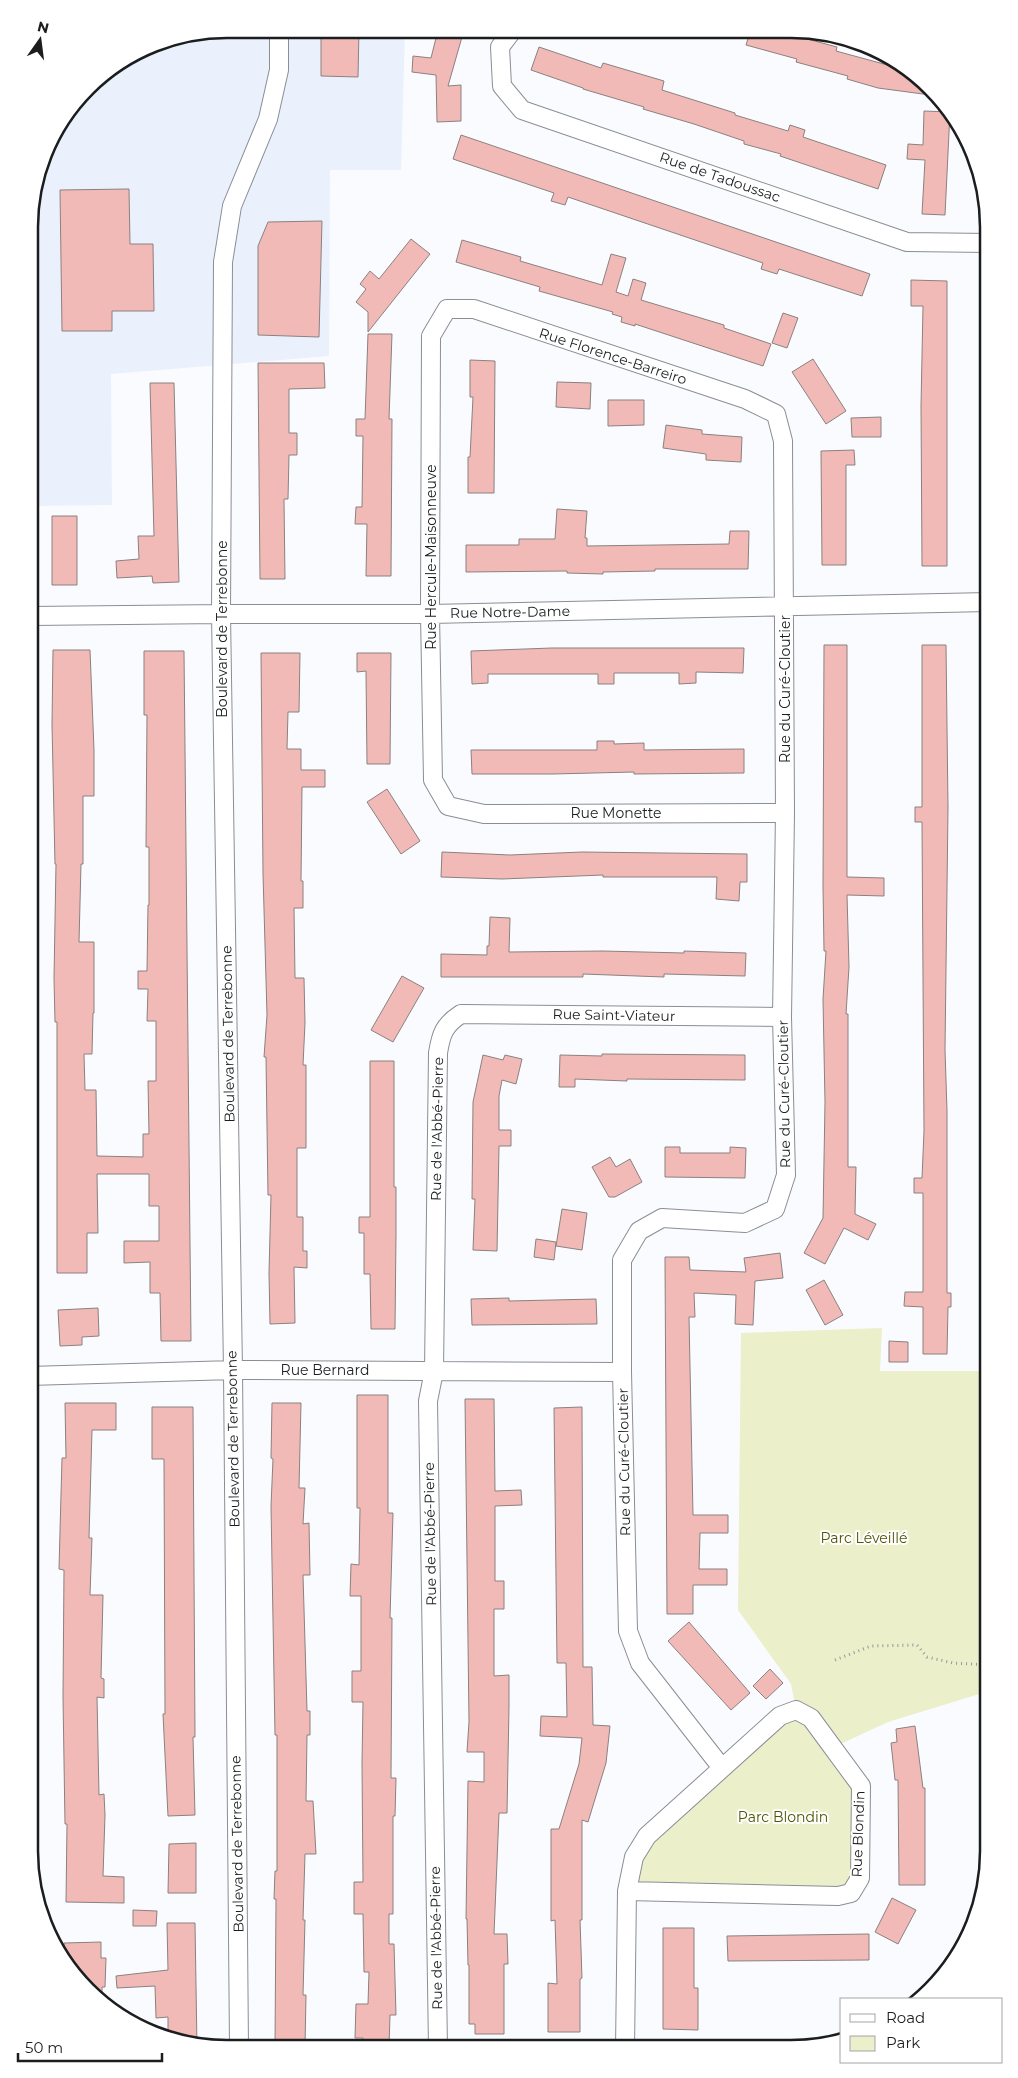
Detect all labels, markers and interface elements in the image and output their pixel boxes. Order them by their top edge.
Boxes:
north arrow [15,15,65,65]
text: N [35,17,51,37]
street label: Rue de Tadoussac [657,148,783,206]
street label: Rue Florence-Barreiro [537,324,689,388]
street label: Rue Hercule-Maisonneuve [422,464,440,650]
street label: Boulevard de Terrebonne [213,540,231,718]
street label: Rue Notre-Dame [450,602,570,622]
street label: Rue du Curé-Cloutier [776,615,794,763]
street label: Rue Monette [570,804,662,822]
street label: Boulevard de Terrebonne [217,945,239,1123]
street label: Rue Saint-Viateur [552,1005,676,1025]
street label: Rue du Curé-Cloutier [774,1019,794,1168]
street label: Rue de l'Abbé-Pierre [427,1057,447,1201]
street label: Boulevard de Terrebonne [222,1350,244,1528]
street label: Rue Bernard [281,1361,369,1379]
street label: Rue du Curé-Cloutier [614,1387,634,1536]
street label: Rue de l'Abbé-Pierre [420,1462,440,1606]
park label: Parc Léveillé [820,1529,908,1547]
street label: Boulevard de Terrebonne [226,1755,248,1933]
street label: Rue Blondin [847,1790,869,1878]
park label: Parc Blondin [738,1808,828,1826]
street label: Rue de l'Abbé-Pierre [426,1866,446,2010]
legend [840,1998,1003,2063]
text: Road [886,2008,925,2027]
scale bar [18,2030,161,2062]
text: Park [886,2033,920,2052]
text: 50 m [25,2038,63,2057]

